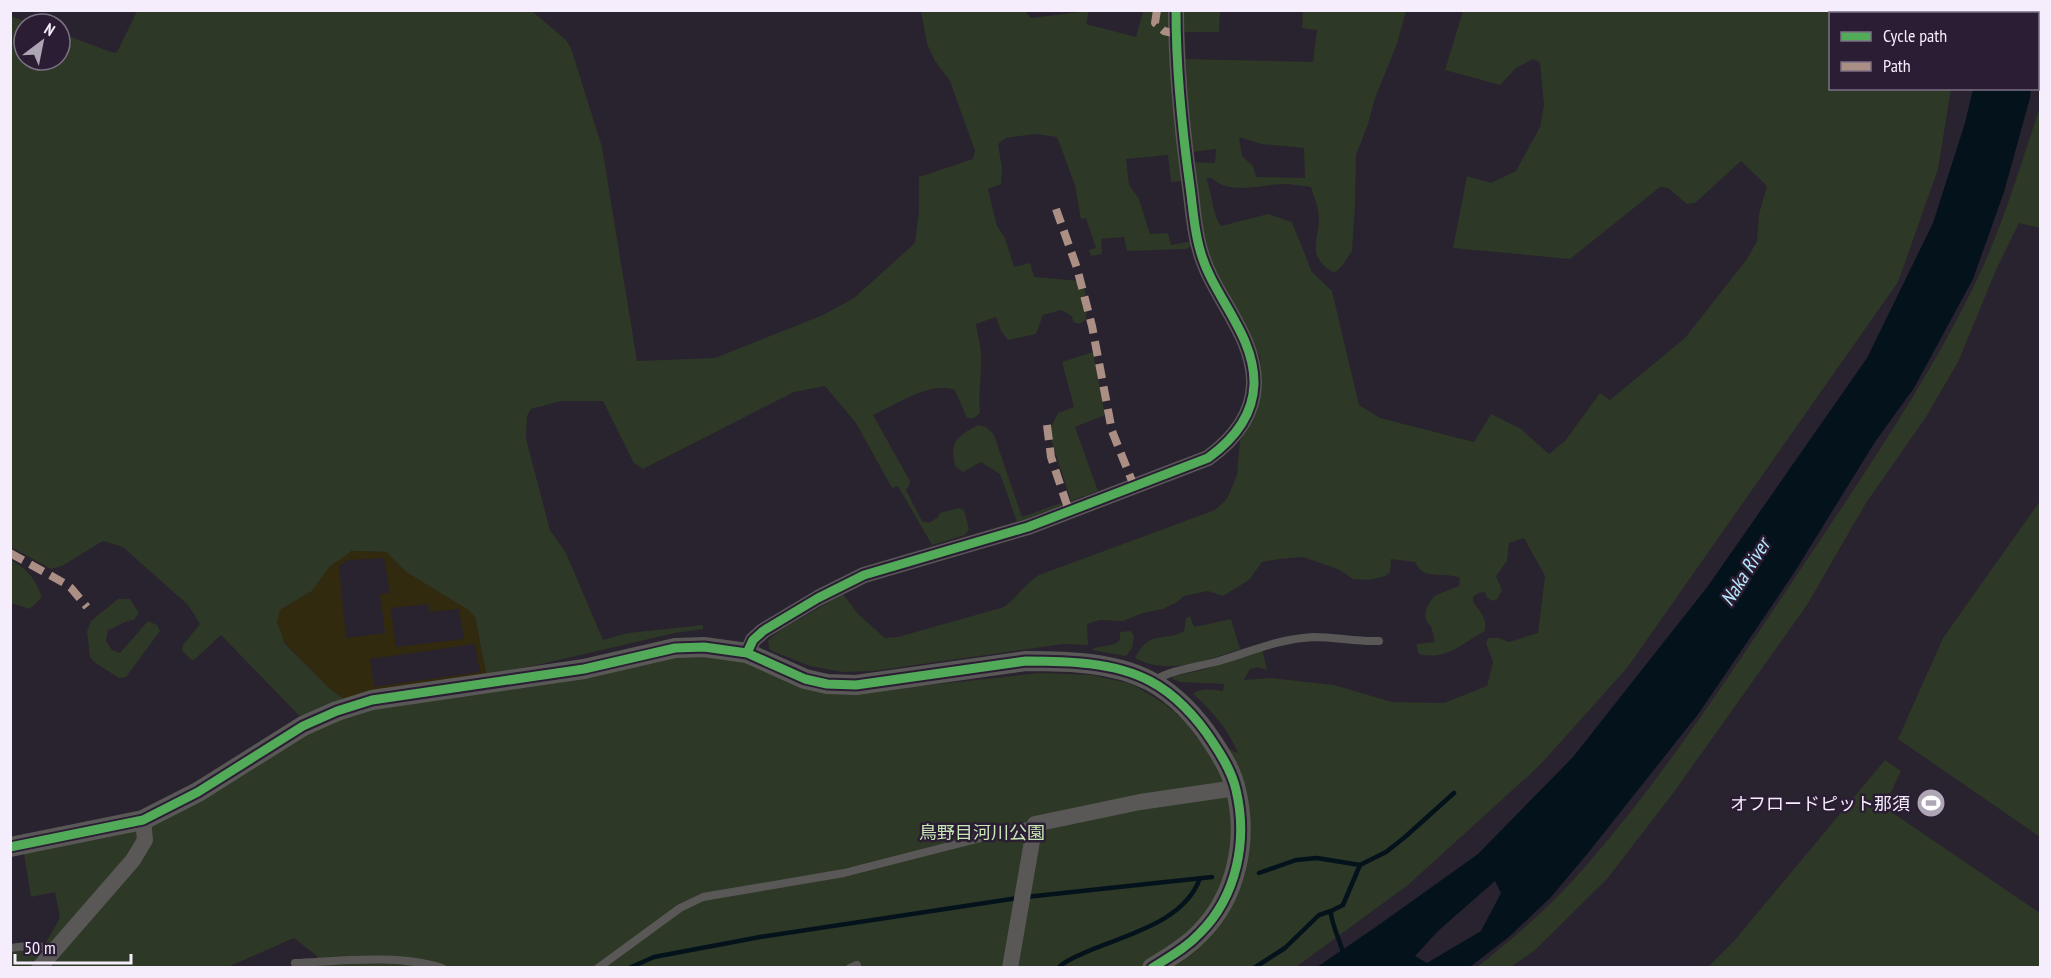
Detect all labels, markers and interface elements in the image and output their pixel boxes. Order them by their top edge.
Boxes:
north arrow [12,12,72,72]
legend [1829,12,2039,90]
text: N [41,19,59,40]
text: Cycle path [1883,24,1947,47]
text: Path [1883,54,1911,77]
water label: Naka River [1714,532,1777,610]
sports icon: オフロードピット那須 [1915,787,1947,819]
place label: オフロードピット那須 [1730,792,1910,815]
park label: 鳥野目河川公園 [919,821,1045,844]
scale bar [15,927,130,965]
text: 50 m [24,936,56,959]

